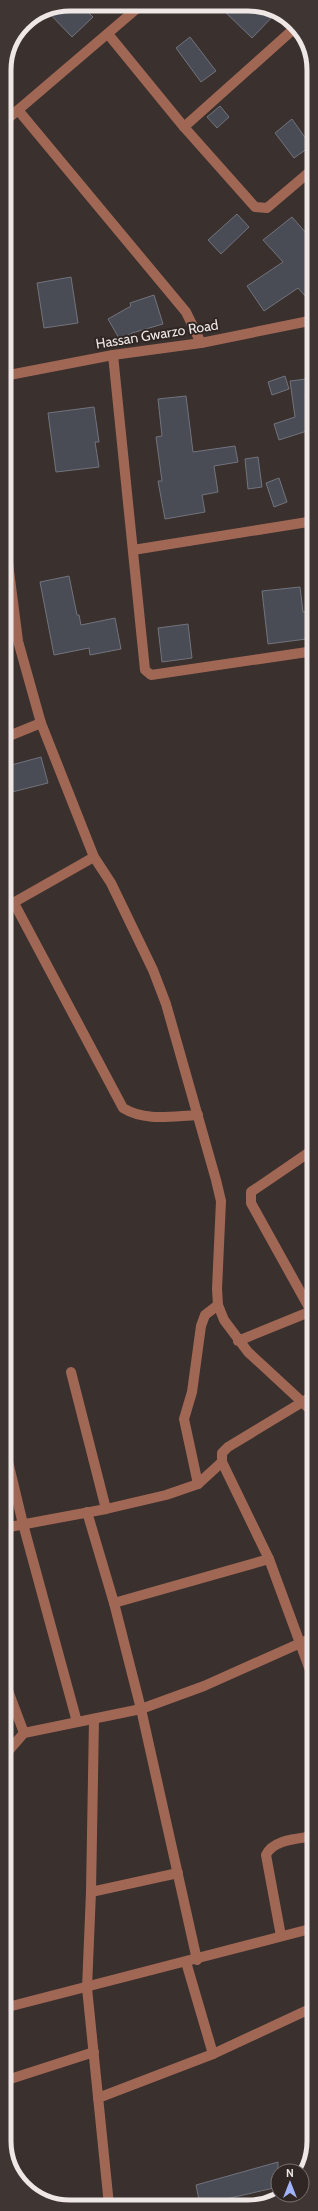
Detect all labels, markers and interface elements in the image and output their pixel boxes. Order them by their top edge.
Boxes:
street label: Hassan Gwarzo Road [94,315,220,353]
north arrow [270,2163,310,2203]
text: N [286,2166,294,2180]

